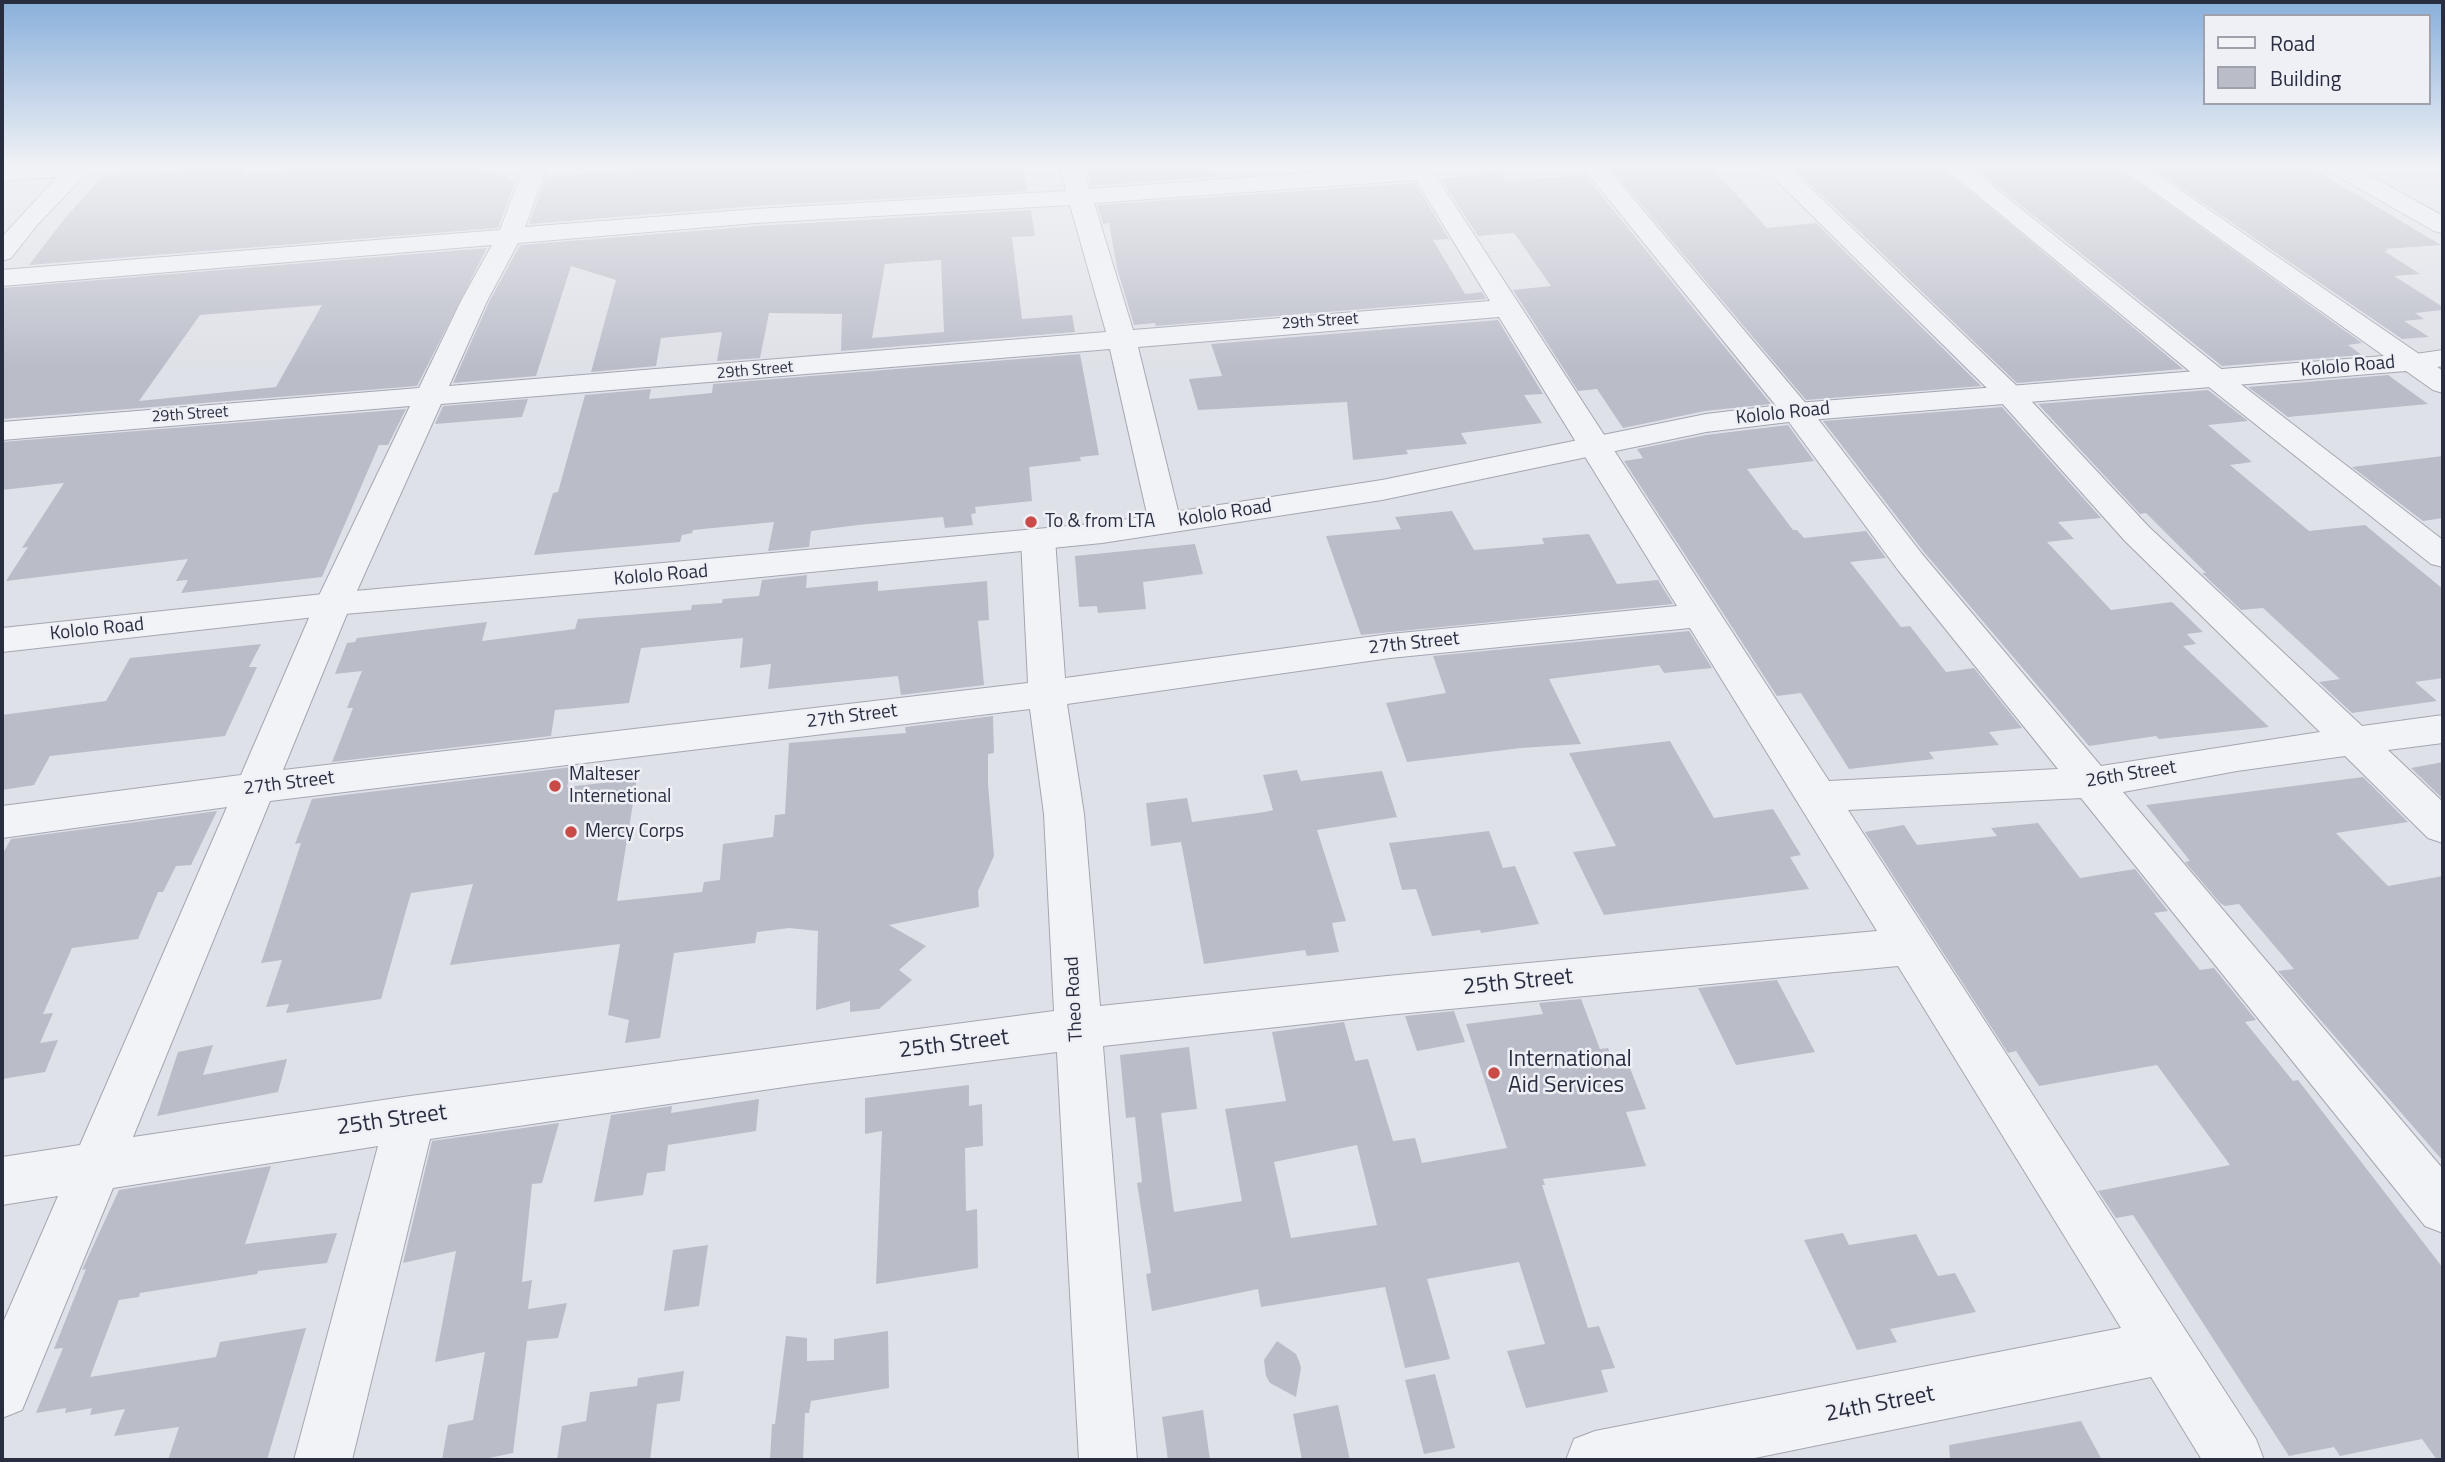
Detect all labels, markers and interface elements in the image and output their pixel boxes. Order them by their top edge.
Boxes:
legend [2204,14,2431,105]
text: Road [2270,27,2315,59]
text: Building [2270,62,2341,94]
street label: 29th Street [1281,310,1359,334]
street label: Kololo Road [2300,352,2396,382]
street label: 29th Street [716,358,794,384]
street label: Kololo Road [1735,398,1831,430]
street label: 29th Street [151,403,229,427]
street label: Kololo Road [1176,495,1274,533]
place label: To & from LTA [1045,511,1155,533]
marker: To & from LTA [1023,514,1039,530]
street label: Kololo Road [613,561,709,591]
street label: Kololo Road [49,614,145,646]
street label: 27th Street [1367,628,1461,660]
street label: 27th Street [805,700,899,734]
street label: 26th Street [2084,757,2178,793]
place label: Malteser Internetional [569,764,671,808]
street label: 27th Street [242,767,336,801]
marker: Malteser Internetional [547,778,563,794]
place label: Mercy Corps [585,821,684,843]
marker: Mercy Corps [563,824,579,840]
street label: Theo Road [1061,956,1089,1042]
street label: 25th Street [1462,963,1574,1003]
street label: 25th Street [897,1025,1011,1065]
place label: International Aid Services [1508,1046,1632,1100]
marker: International Aid Services [1486,1065,1502,1081]
street label: 25th Street [335,1100,449,1142]
street label: 24th Street [1823,1381,1937,1429]

